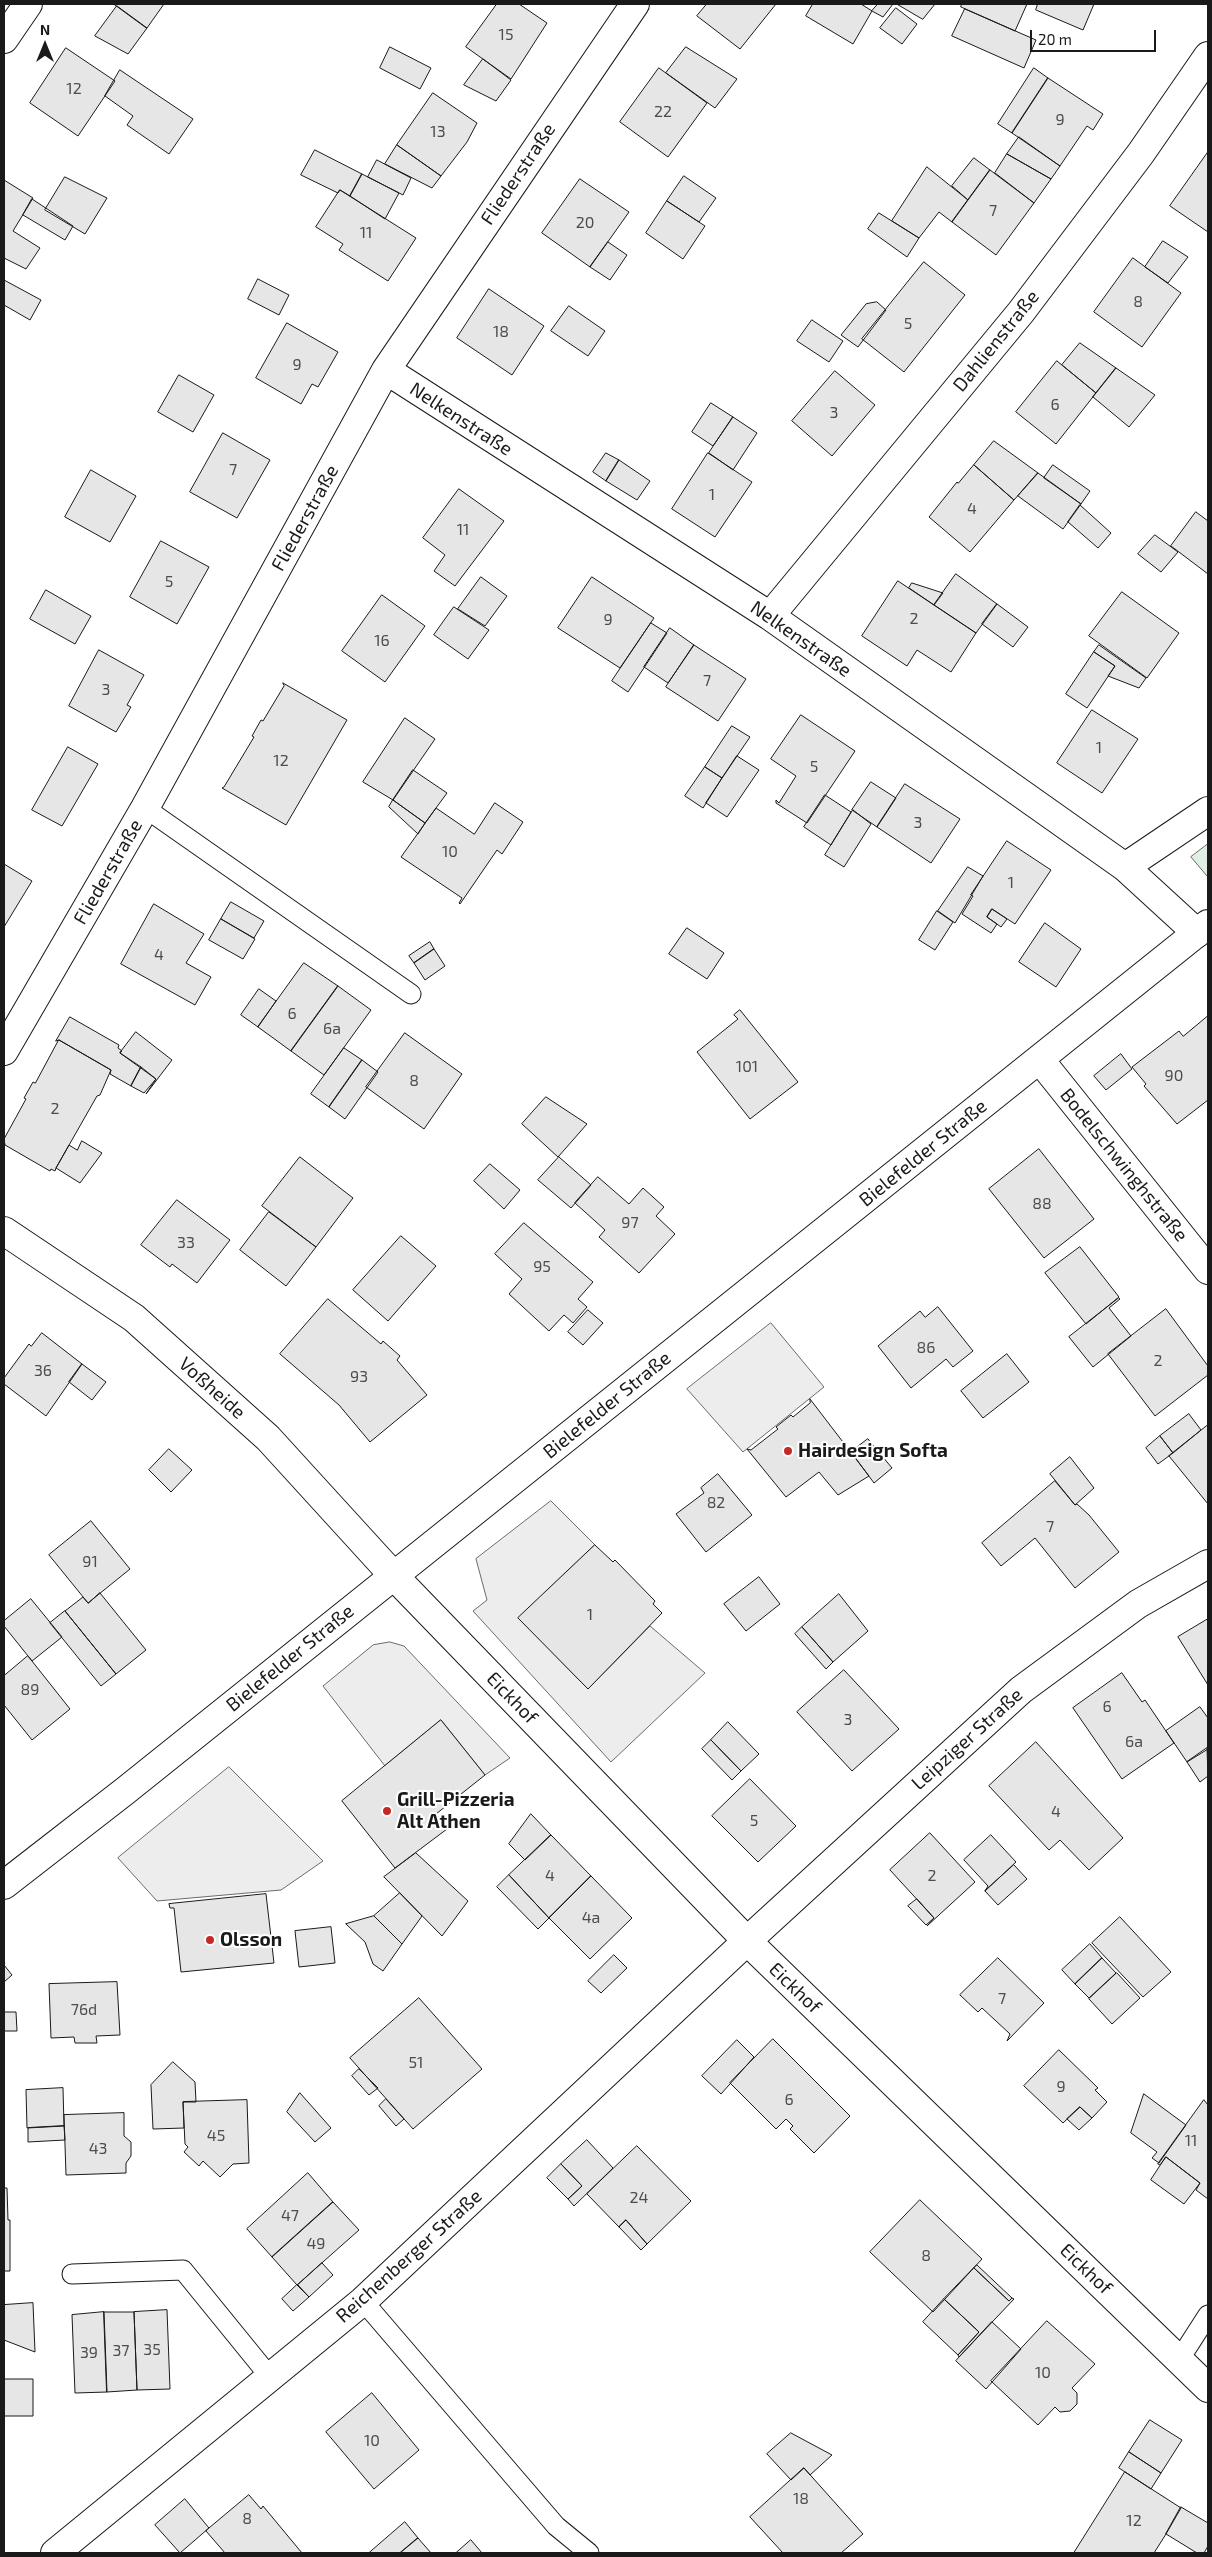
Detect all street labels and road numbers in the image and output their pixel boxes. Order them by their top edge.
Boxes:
street label: Fliederstraße [476,119,560,229]
street label: Dahlienstraße [948,286,1044,396]
street label: Nelkenstraße [405,377,517,461]
street label: Fliederstraße [267,461,343,575]
street label: Nelkenstraße [746,596,856,682]
street label: Fliederstraße [69,815,147,929]
street label: Bodelschwinghstraße [1055,1084,1193,1246]
street label: Bielefelder Straße [855,1095,991,1211]
street label: Bielefelder Straße [539,1347,675,1463]
street label: Voßheide [174,1352,250,1424]
street label: Bielefelder Straße [222,1600,358,1716]
street label: Eickhof [482,1667,542,1729]
street label: Leipziger Straße [907,1683,1027,1795]
street label: Eickhof [764,1958,826,2018]
street label: Reichenberger Straße [331,2185,487,2327]
street label: Eickhof [1055,2239,1117,2299]

